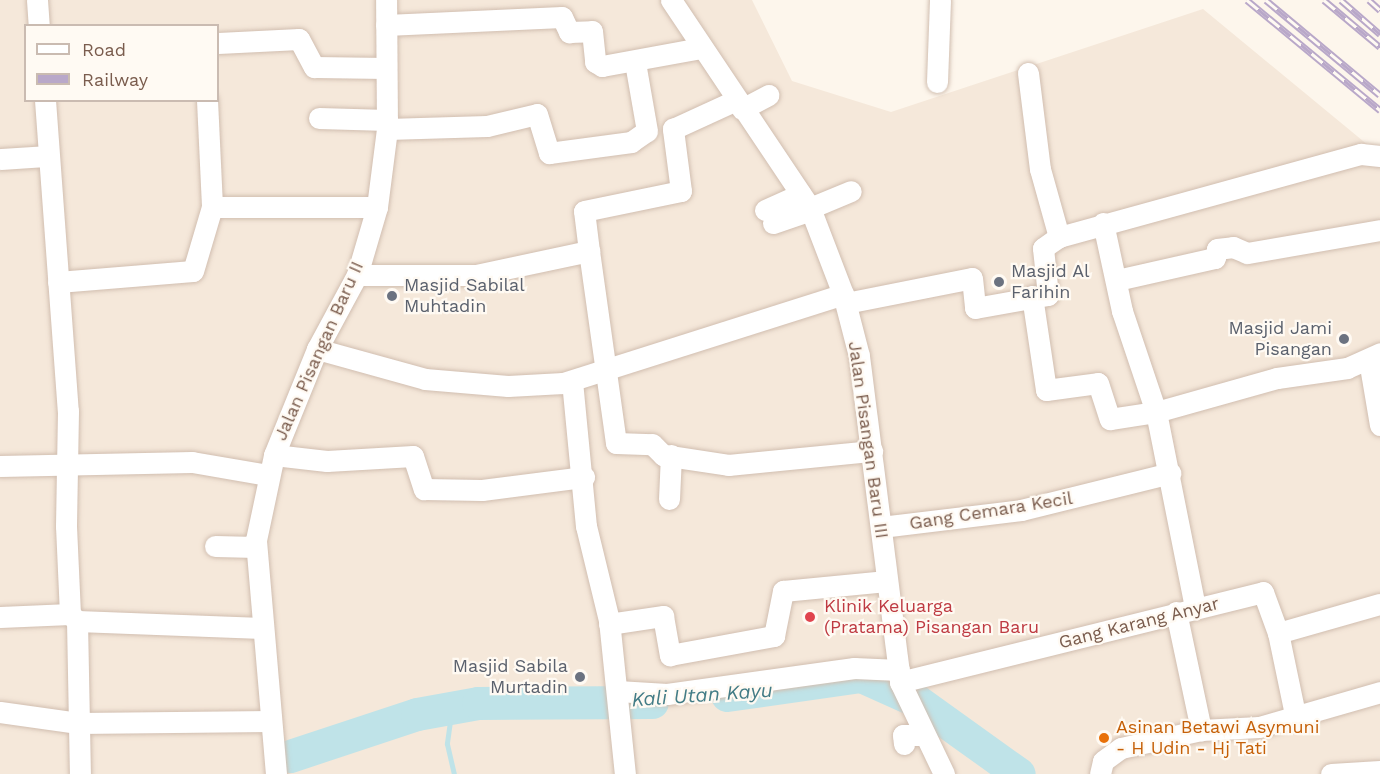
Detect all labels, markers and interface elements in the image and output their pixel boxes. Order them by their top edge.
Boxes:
legend [24,24,219,102]
text: Road [82,39,126,60]
text: Railway [82,69,148,90]
street label: Jalan Pisangan Baru II [270,258,368,444]
place label: Masjid Al Farihin [1011,261,1090,304]
place label: Masjid Sabilal Muhtadin [404,275,525,318]
marker: Masjid Al Farihin [992,275,1006,289]
marker: Masjid Sabilal Muhtadin [385,289,399,303]
place label: Masjid Jami Pisangan [1228,318,1332,360]
marker: Masjid Jami Pisangan [1337,332,1351,346]
street label: Jalan Pisangan Baru III [843,340,893,540]
street label: Gang Cemara Kecil [908,487,1074,535]
street label: Gang Karang Anyar [1056,593,1222,653]
place label: Klinik Keluarga (Pratama) Pisangan Baru [824,596,1039,638]
marker: Klinik Keluarga (Pratama) Pisangan Baru [801,608,819,626]
place label: Masjid Sabila Murtadin [453,656,568,698]
marker: Masjid Sabila Murtadin [573,670,587,684]
water label: Kali Utan Kayu [631,678,773,712]
place label: Asinan Betawi Asymuni - H Udin - Hj Tati [1116,717,1320,760]
marker: Asinan Betawi Asymuni - H Udin - Hj Tati [1097,731,1111,745]

